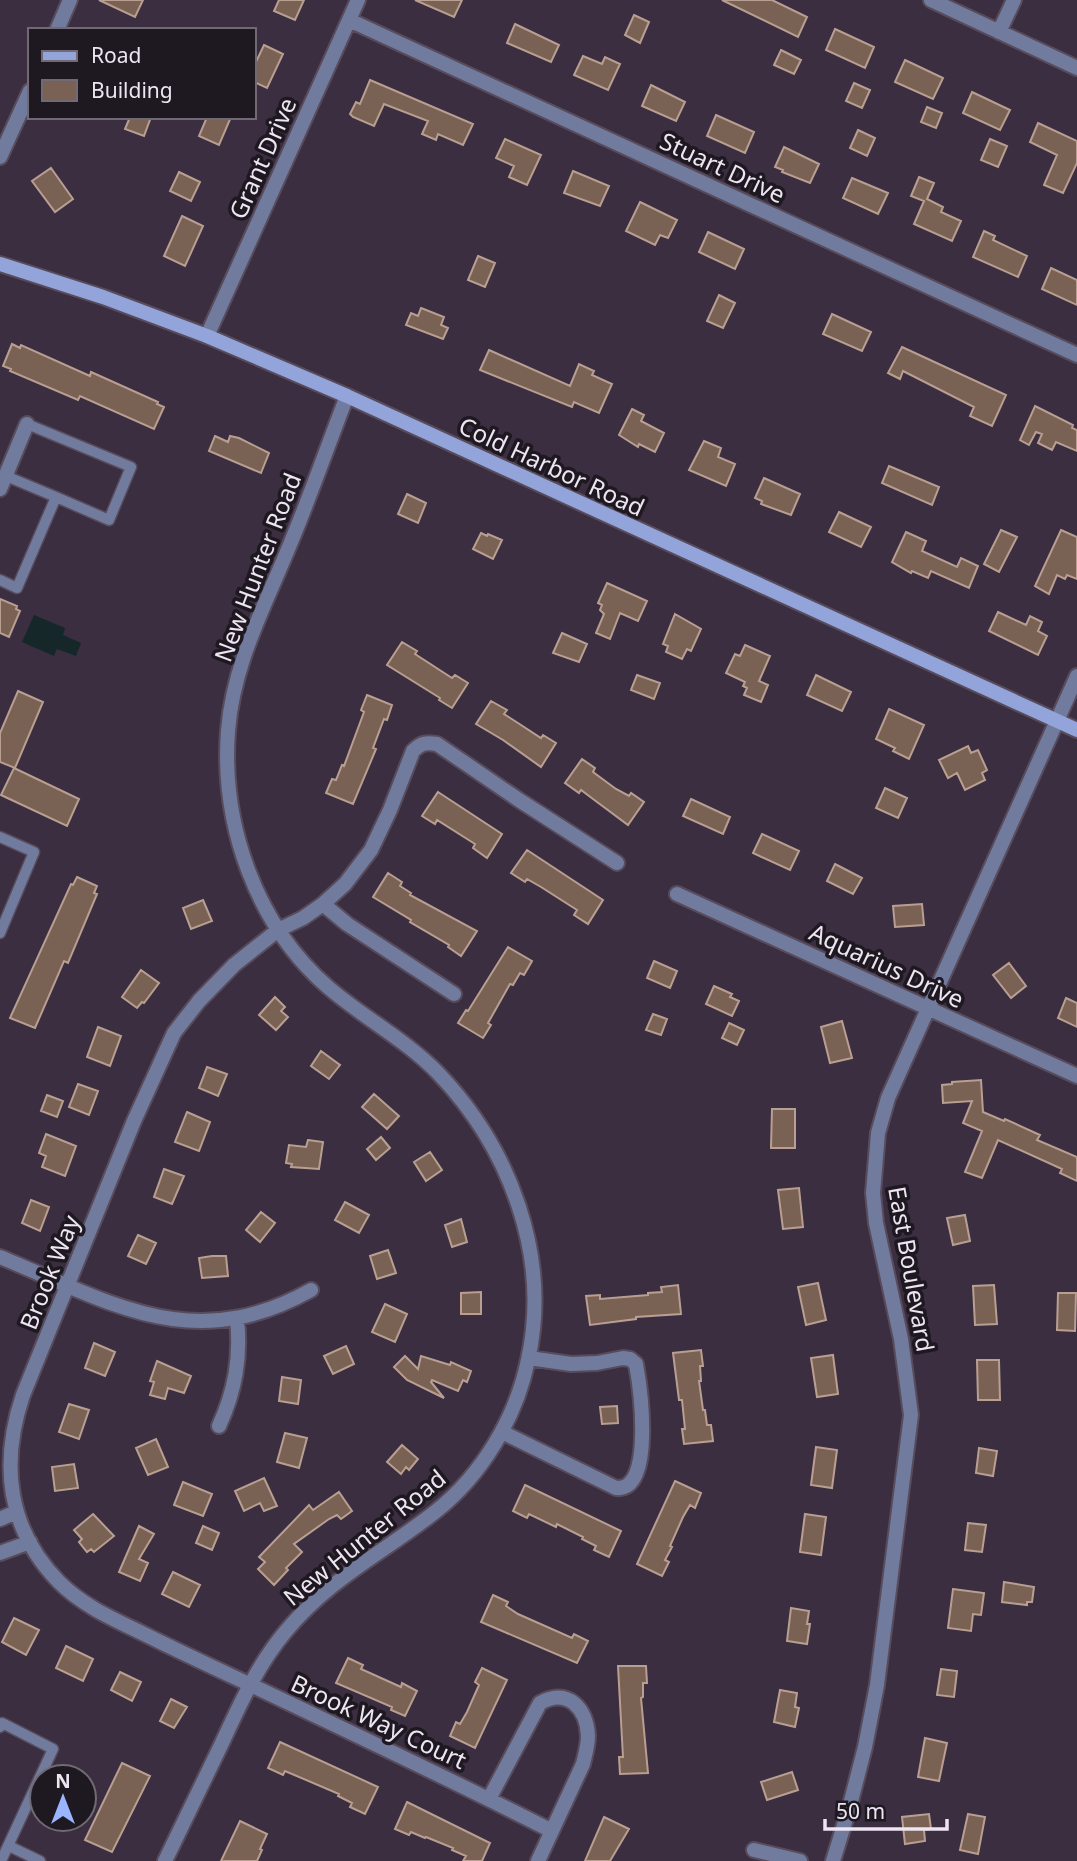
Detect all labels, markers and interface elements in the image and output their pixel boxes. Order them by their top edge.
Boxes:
legend [28,28,256,119]
text: Road [91,41,141,69]
text: Building [91,76,173,104]
street label: Grant Drive [221,92,303,224]
street label: Stuart Drive [655,124,791,210]
street label: Cold Harbor Road [454,409,650,523]
street label: New Hunter Road [206,468,308,666]
street label: Aquarius Drive [805,915,969,1015]
street label: East Boulevard [881,1184,943,1354]
street label: Brook Way [11,1209,87,1334]
street label: New Hunter Road [276,1461,452,1613]
street label: Brook Way Court [286,1666,472,1776]
north arrow [28,1763,98,1833]
text: N [55,1768,71,1794]
scale bar [825,1787,948,1831]
text: 50 m [836,1797,885,1825]

